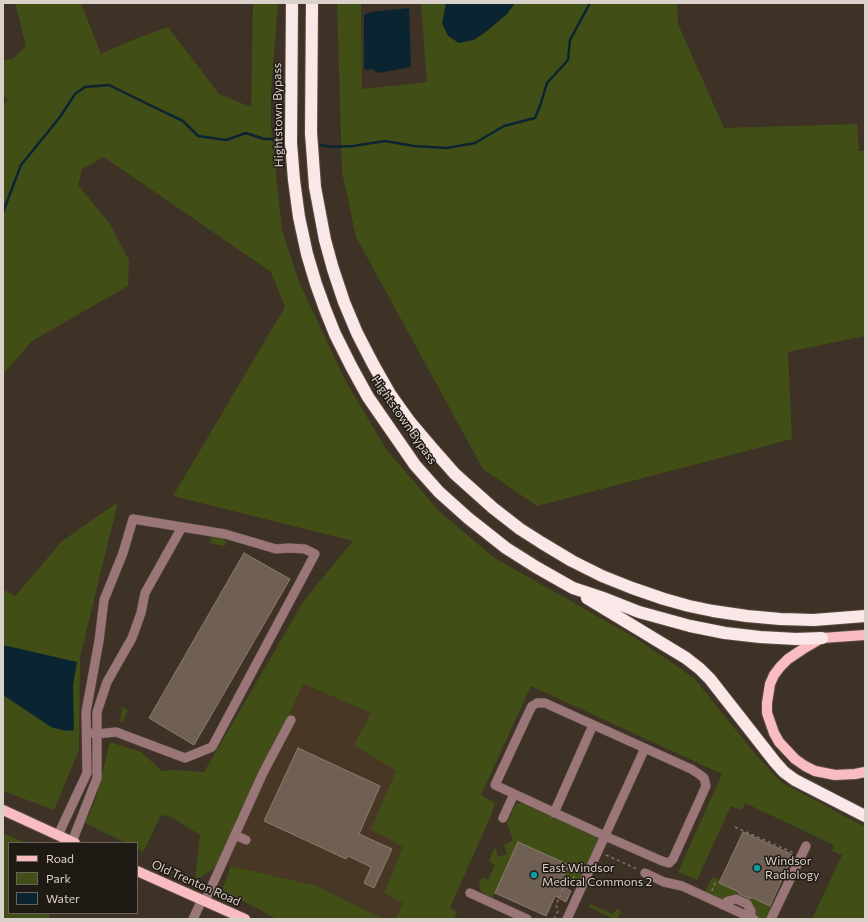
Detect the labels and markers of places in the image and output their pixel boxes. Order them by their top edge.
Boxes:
place label: Windsor Radiology [765,854,819,882]
place label: East Windsor Medical Commons 2 [542,861,652,889]
marker: Windsor Radiology [752,863,762,873]
marker: East Windsor Medical Commons 2 [529,870,539,880]

